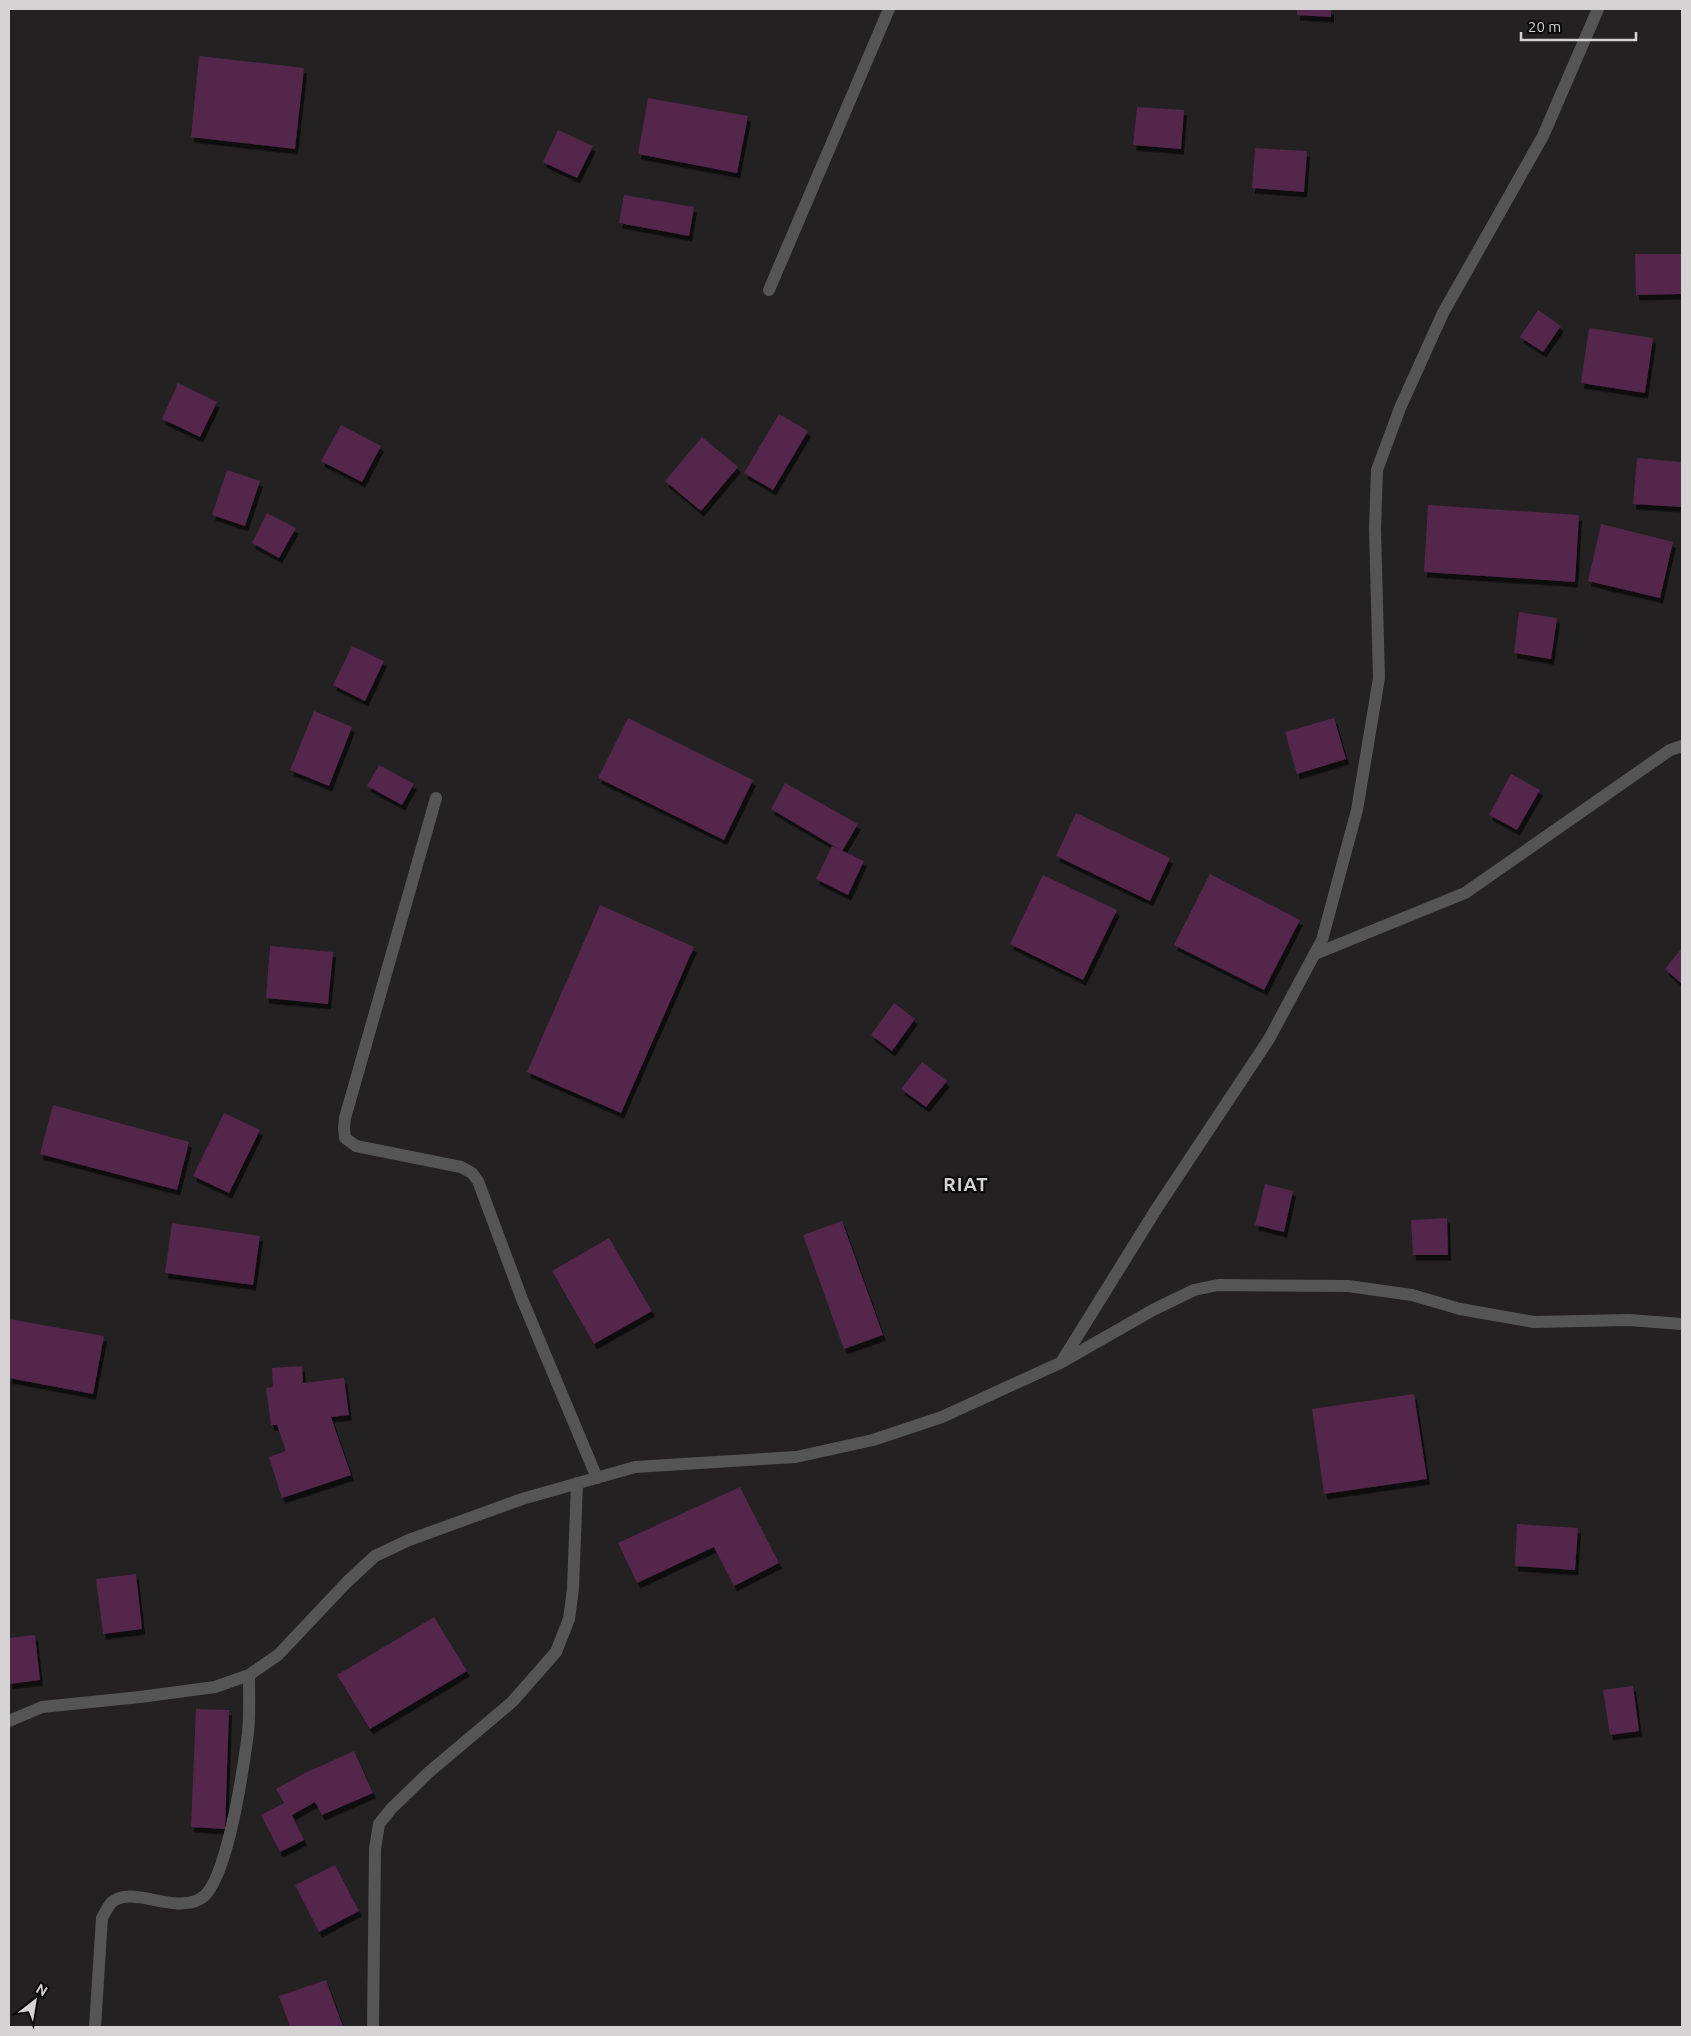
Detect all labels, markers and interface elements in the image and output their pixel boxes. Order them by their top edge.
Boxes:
scale bar [1521,10,1636,42]
text: 20 m [1528,18,1561,35]
district label: RIAT [943,1173,989,1195]
north arrow [10,1976,60,2026]
text: N [33,1980,50,1999]

